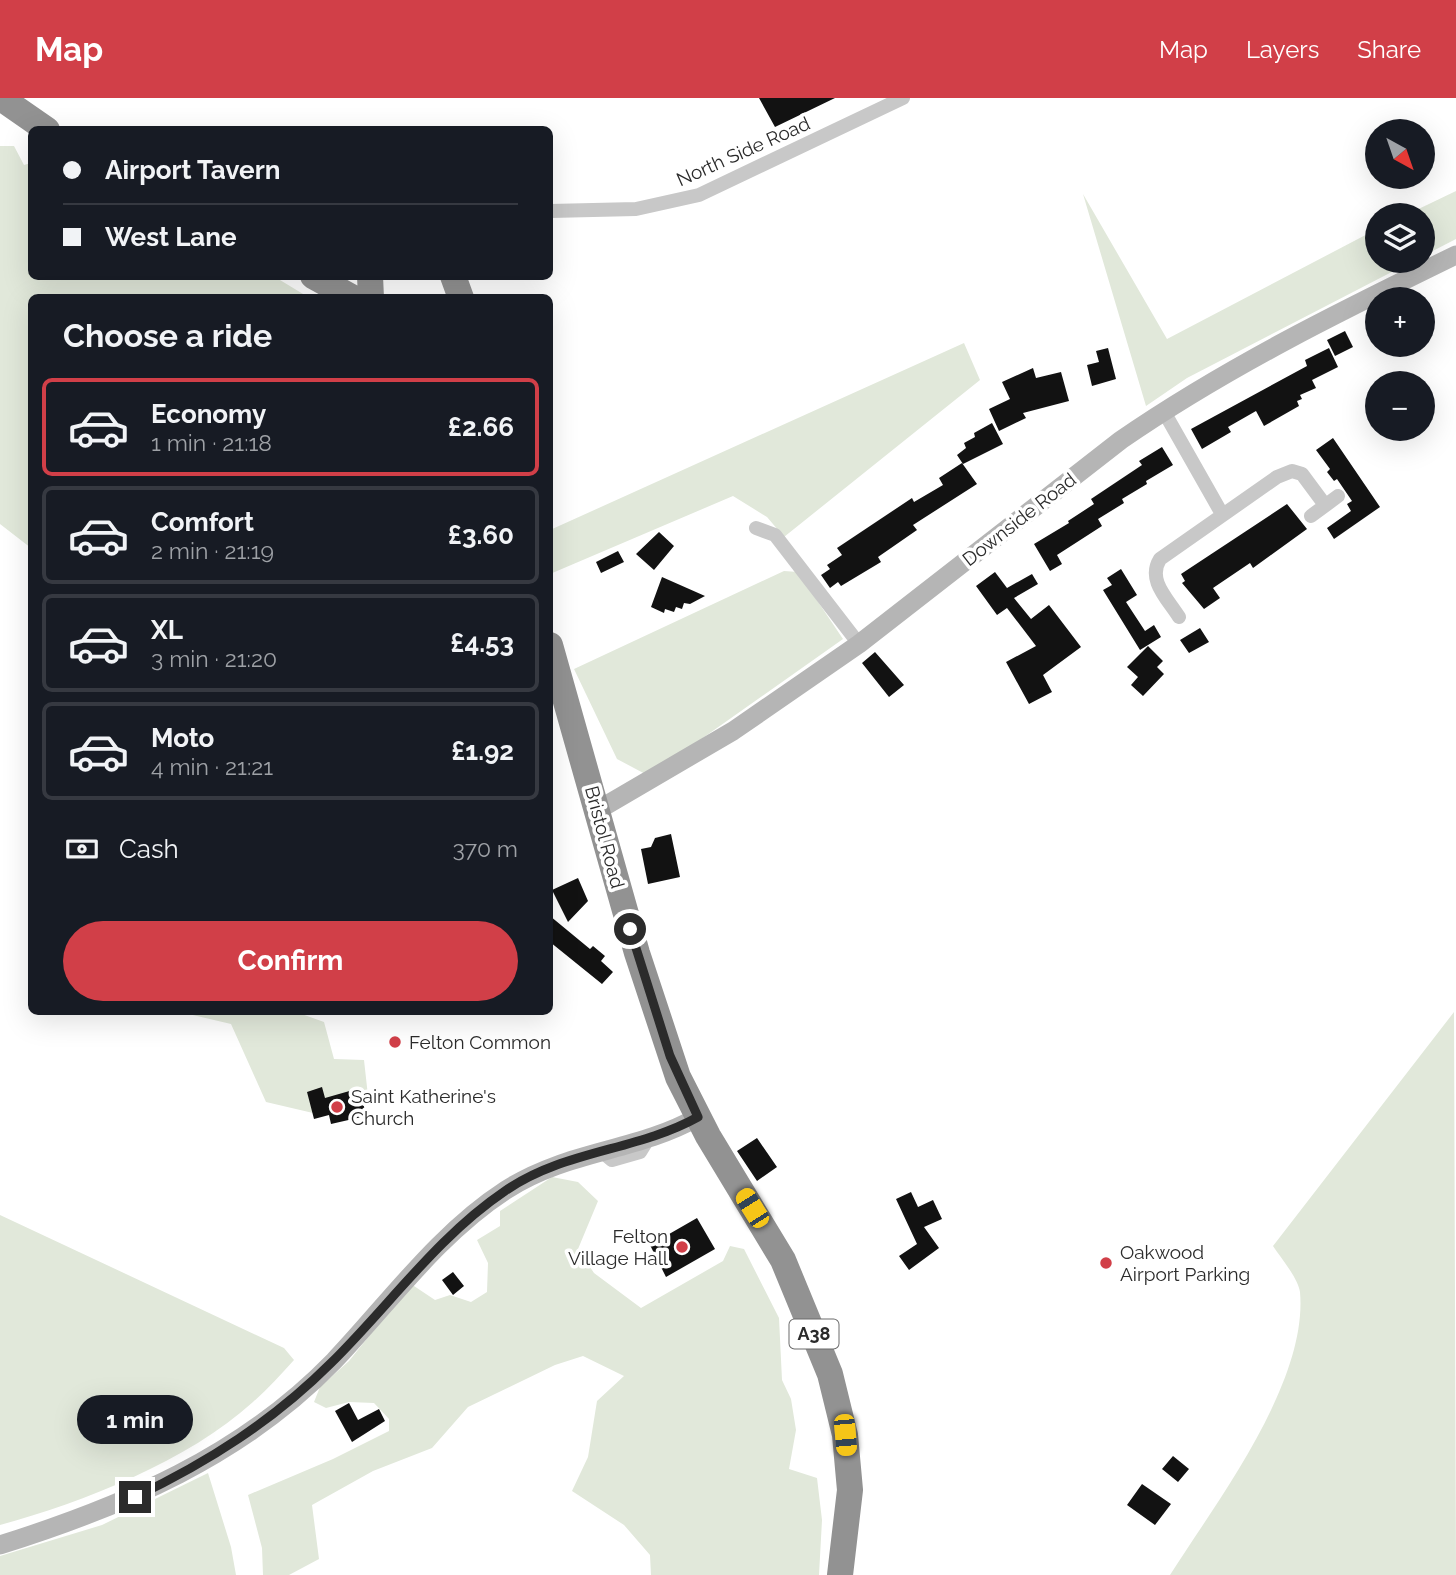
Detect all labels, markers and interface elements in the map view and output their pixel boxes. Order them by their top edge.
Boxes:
text: Map [35,30,103,69]
text: Map [1159,35,1208,64]
text: Layers [1246,35,1319,64]
text: Share [1357,35,1421,64]
street label: North Side Road [673,112,813,190]
north arrow [1365,119,1435,189]
map controls [1365,119,1435,441]
text: Airport Tavern [105,155,280,185]
button: layers [1365,203,1435,273]
text: West Lane [105,222,237,252]
button: + [1365,287,1435,357]
text: Choose a ride [63,317,272,354]
button: − [1365,371,1435,441]
icon: car [67,396,130,459]
text: Economy [151,399,266,429]
text: £2.66 [448,412,514,442]
text: 1 min · 21:18 [151,429,272,456]
street label: Downside Road [958,468,1080,570]
icon: car [67,504,130,567]
text: Comfort [151,507,254,537]
text: £3.60 [448,520,514,550]
text: 2 min · 21:19 [151,537,274,564]
icon: car [67,612,130,675]
text: XL [151,615,183,645]
text: £4.53 [450,628,514,658]
text: 3 min · 21:20 [151,645,277,672]
icon: car [67,720,130,783]
text: Moto [151,723,214,753]
text: £1.92 [451,736,514,766]
text: 4 min · 21:21 [151,753,273,780]
street label: Bristol Road [581,783,629,891]
icon: cash [63,830,101,868]
text: Cash [119,834,179,864]
text: 370 m [453,835,518,862]
route start [614,913,646,945]
button: Confirm [63,921,518,1001]
place label: Felton Common [409,1031,551,1053]
marker: Felton Common [387,1034,403,1050]
place label: Saint Katherine's Church [351,1085,496,1129]
marker: Saint Katherine's Church [329,1099,345,1115]
car [732,1185,773,1231]
place label: Felton Village Hall [568,1225,669,1269]
marker: Felton Village Hall [674,1239,690,1255]
place label: Oakwood Airport Parking [1120,1241,1250,1285]
marker: Oakwood Airport Parking [1098,1255,1114,1271]
road number: A38 [790,1320,838,1349]
callout: 1 min [77,1396,193,1444]
text: 1 min [106,1406,164,1433]
car [833,1413,858,1457]
route end [119,1481,151,1513]

